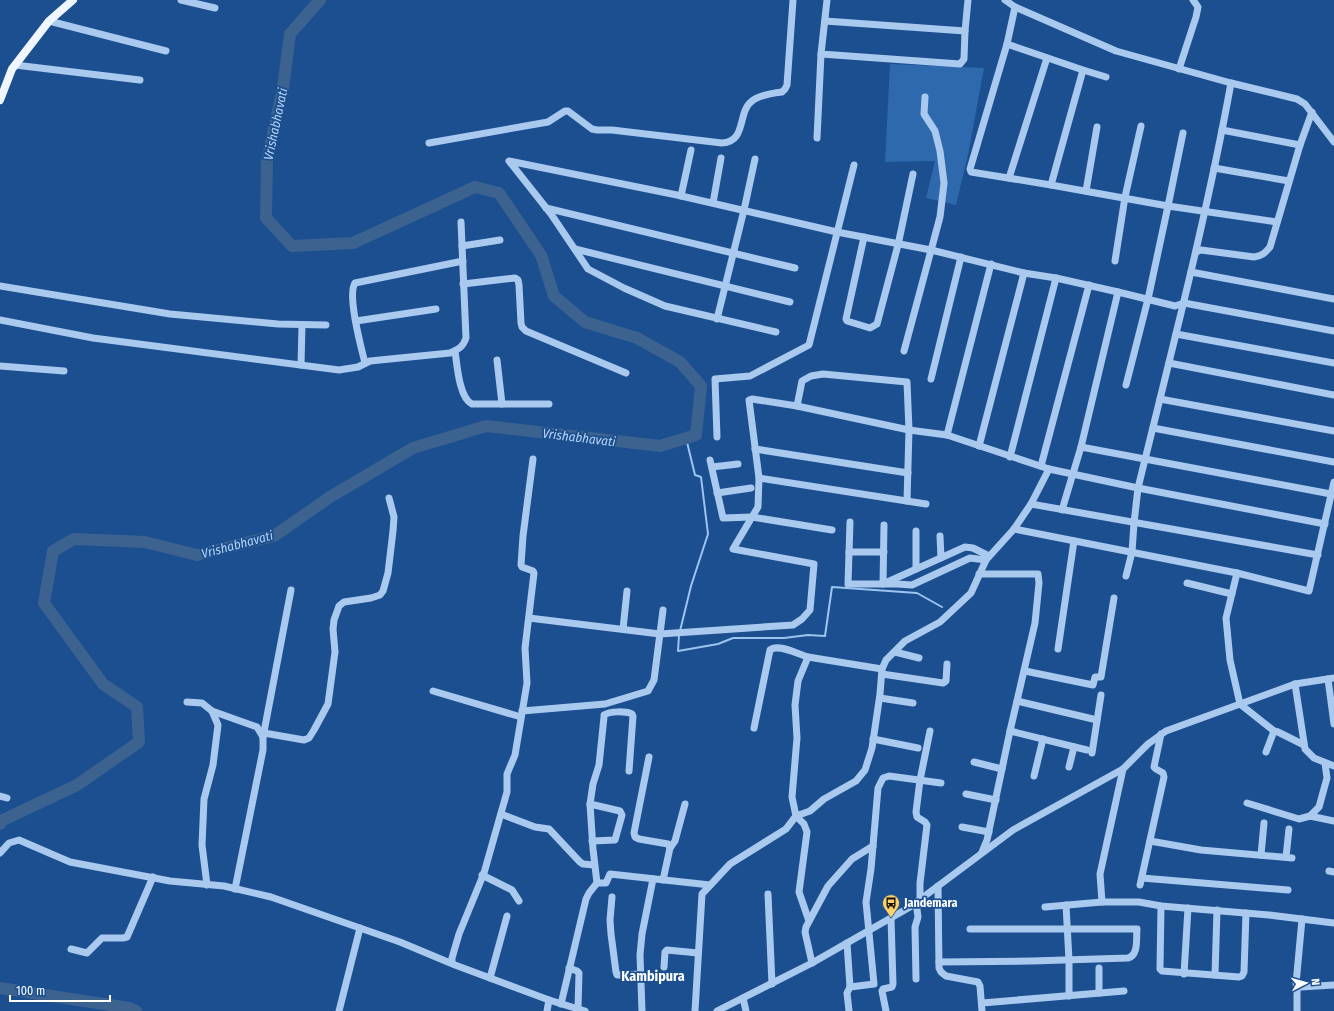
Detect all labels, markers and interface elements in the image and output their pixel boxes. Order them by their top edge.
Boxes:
water label: Vrishabhavati [261,86,291,162]
water label: Vrishabhavati [542,426,617,450]
water label: Vrishabhavati [200,528,275,561]
bus stop icon: Jandemara [881,893,901,918]
place label: Jandemara [903,896,958,910]
north arrow [1286,963,1326,1003]
district label: Kambipura [621,968,685,985]
scale bar [10,977,110,1003]
text: N [1309,978,1322,986]
text: 100 m [16,984,45,998]

